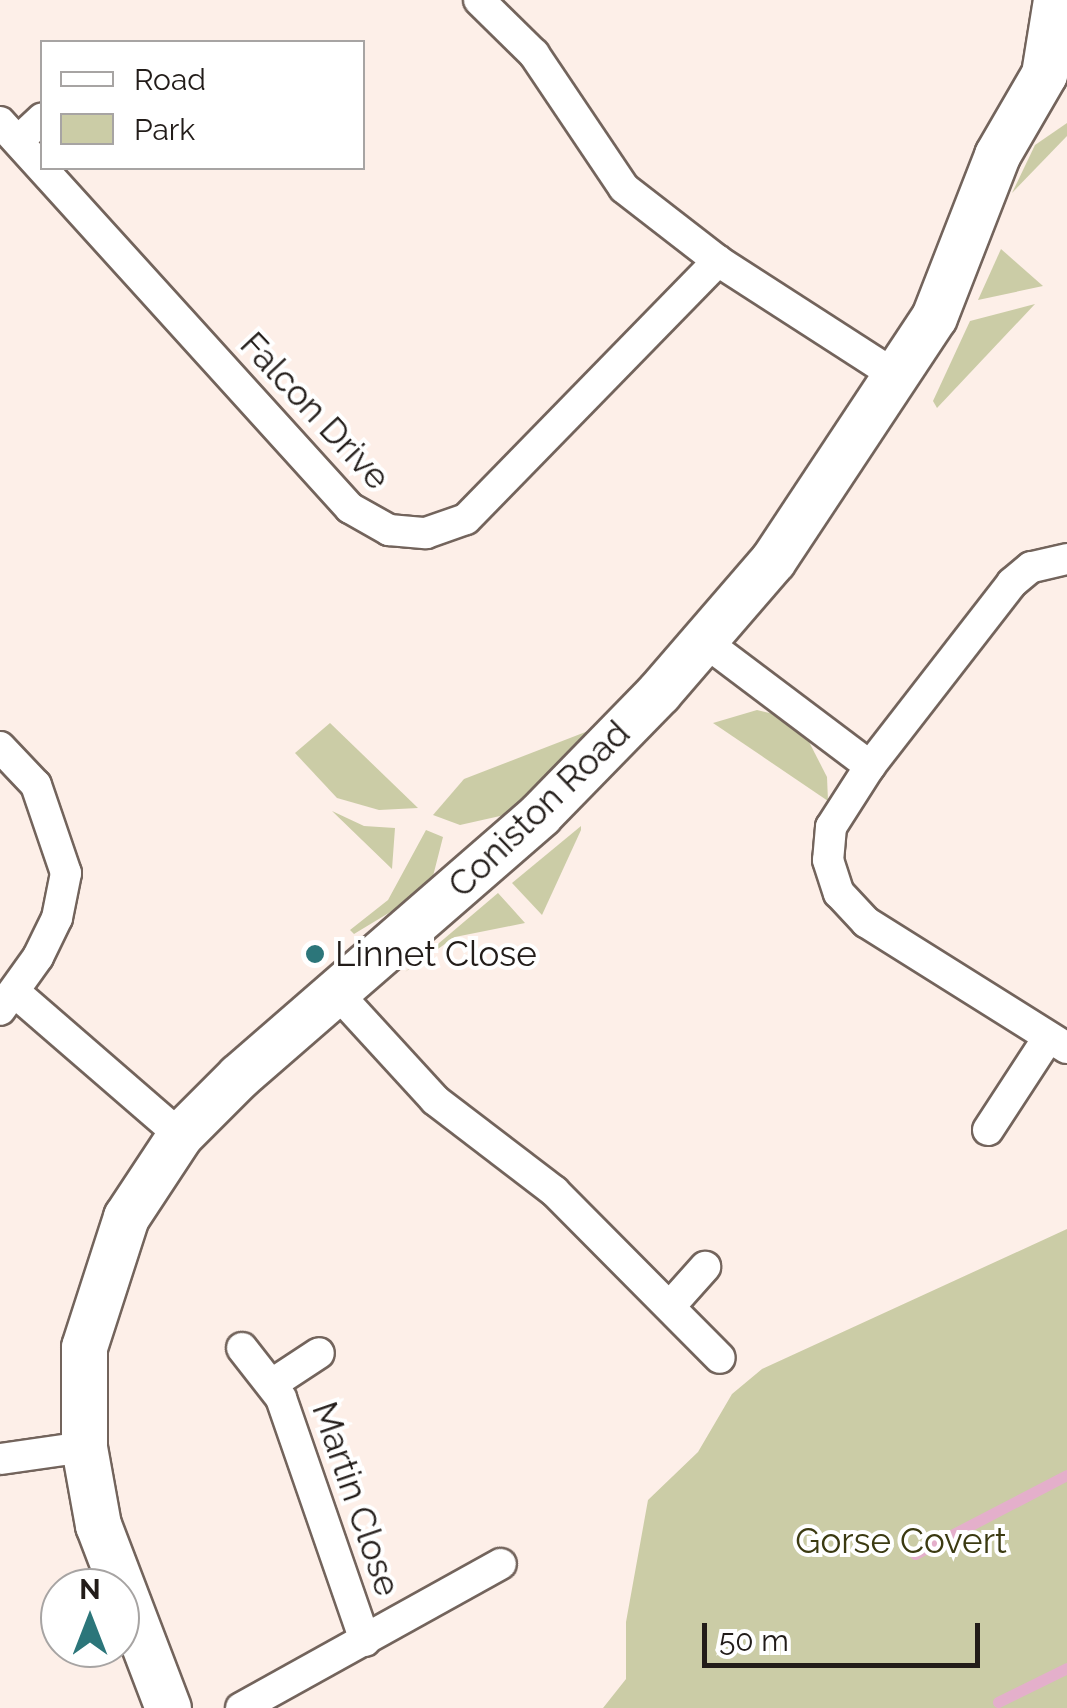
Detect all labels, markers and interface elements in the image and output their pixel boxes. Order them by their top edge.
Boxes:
legend [40,40,365,170]
text: Road [134,62,206,97]
text: Park [134,112,195,147]
street label: Falcon Drive [232,324,398,498]
street label: Coniston Road [440,712,638,906]
place label: Linnet Close [335,933,537,975]
marker: Linnet Close [304,943,326,965]
street label: Martin Close [303,1396,409,1602]
park label: Gorse Covert [795,1520,1007,1562]
north arrow [40,1568,140,1668]
text: N [79,1573,101,1606]
scale bar [707,1603,984,1665]
text: 50 m [719,1623,789,1658]

